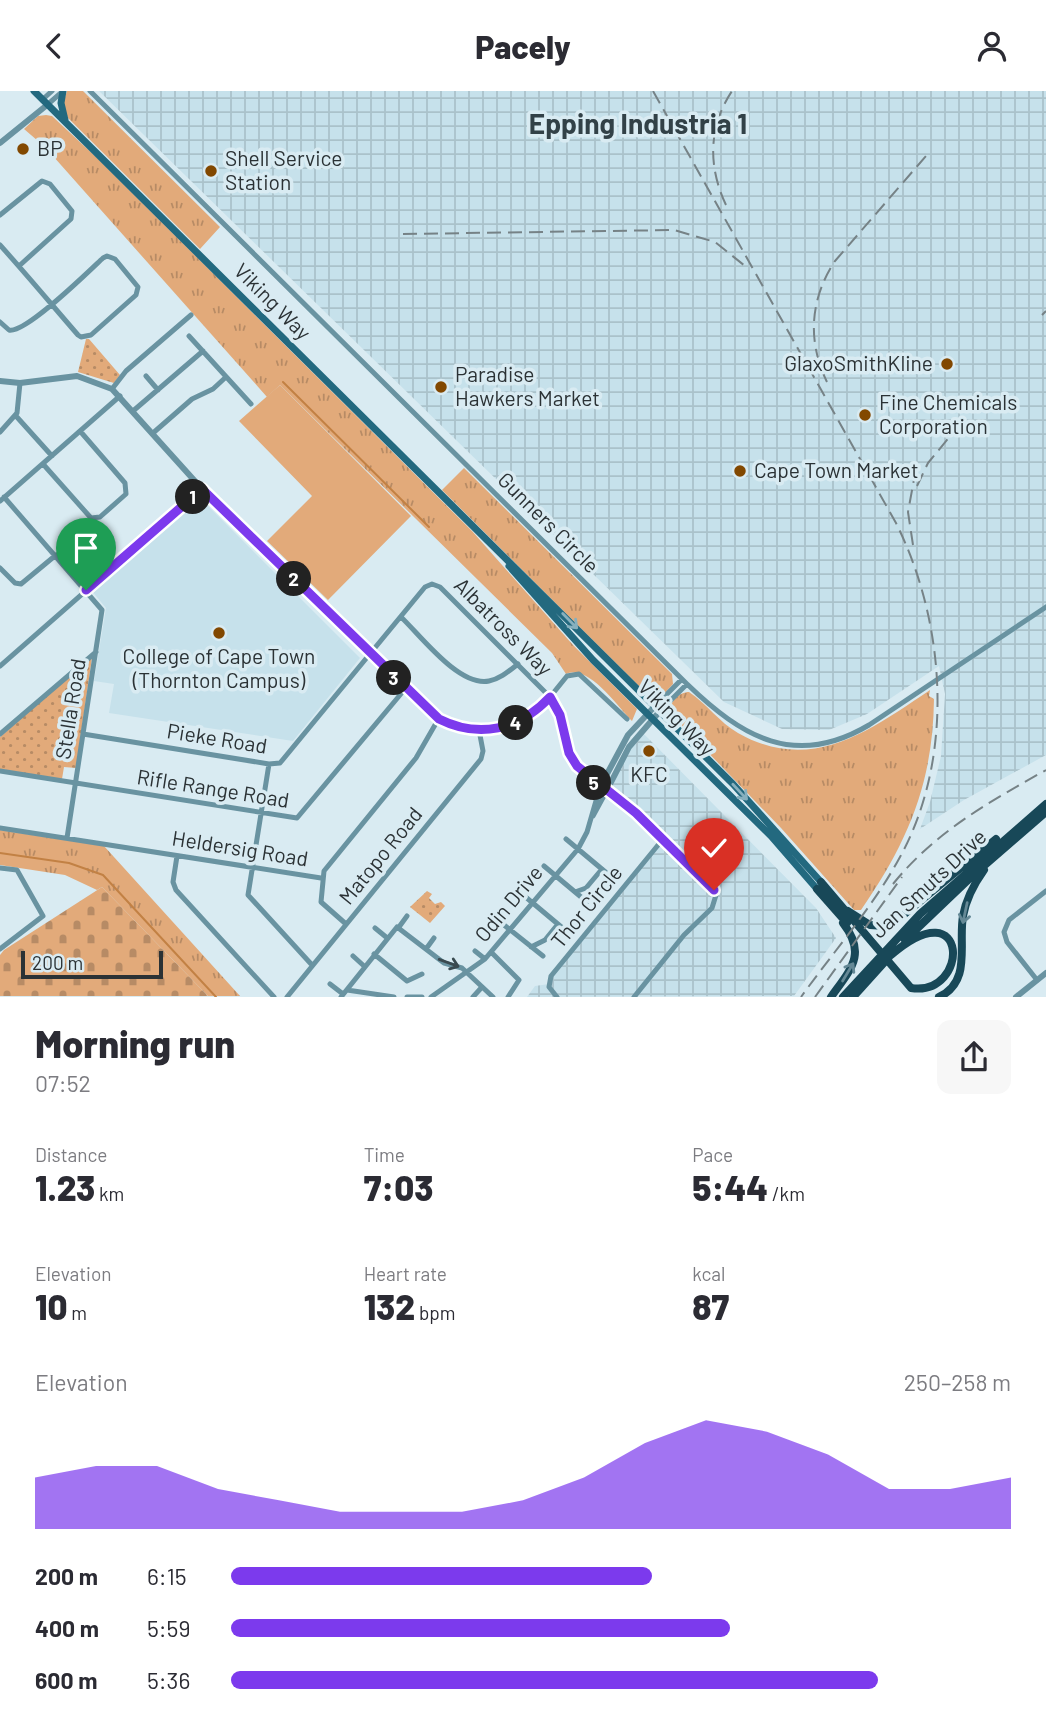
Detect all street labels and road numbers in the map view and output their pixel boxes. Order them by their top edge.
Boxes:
street label: Viking Way [230,257,317,345]
street label: Gunners Circle [493,466,605,578]
street label: Albatross Way [450,572,558,680]
street label: Stella Road [49,657,90,761]
street label: Viking Way [634,673,721,761]
street label: Pieke Road [165,717,269,758]
street label: Rifle Range Road [135,763,291,812]
street label: Matopo Road [333,801,427,909]
street label: Jan Smuts Drive [865,823,991,943]
street label: Heldersig Road [170,824,310,871]
street label: Odin Drive [469,860,547,946]
street label: Thor Circle [545,860,627,952]

